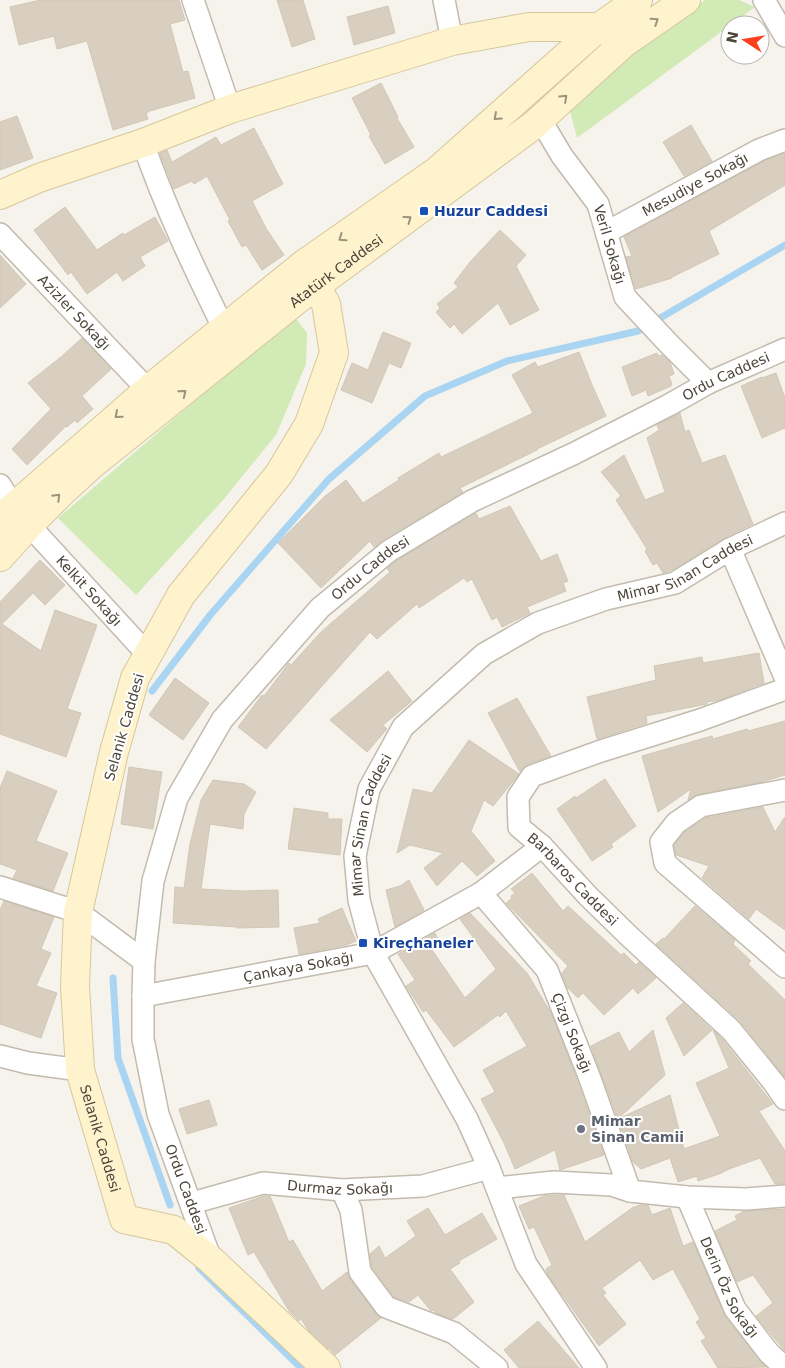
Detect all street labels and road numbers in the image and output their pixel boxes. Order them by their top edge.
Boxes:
street label: Mesudiye Sokağı [639,150,751,220]
street label: Veril Sokağı [591,203,629,286]
street label: Atatürk Caddesi [286,231,386,311]
street label: Azizler Sokağı [35,271,114,353]
street label: Ordu Caddesi [679,349,772,404]
street label: Mimar Sinan Caddesi [616,531,755,604]
street label: Ordu Caddesi [328,533,412,603]
street label: Kelkit Sokağı [53,552,125,629]
street label: Selanik Caddesi [101,671,147,783]
street label: Mimar Sinan Caddesi [347,751,395,897]
street label: Barbaros Caddesi [524,829,621,929]
street label: Çankaya Sokağı [242,949,355,985]
street label: Çizgi Sokağı [549,990,595,1075]
street label: Selanik Caddesi [77,1083,124,1194]
street label: Ordu Caddesi [162,1142,210,1236]
street label: Durmaz Sokağı [286,1177,393,1198]
street label: Derin Öz Sokağı [697,1234,762,1341]

